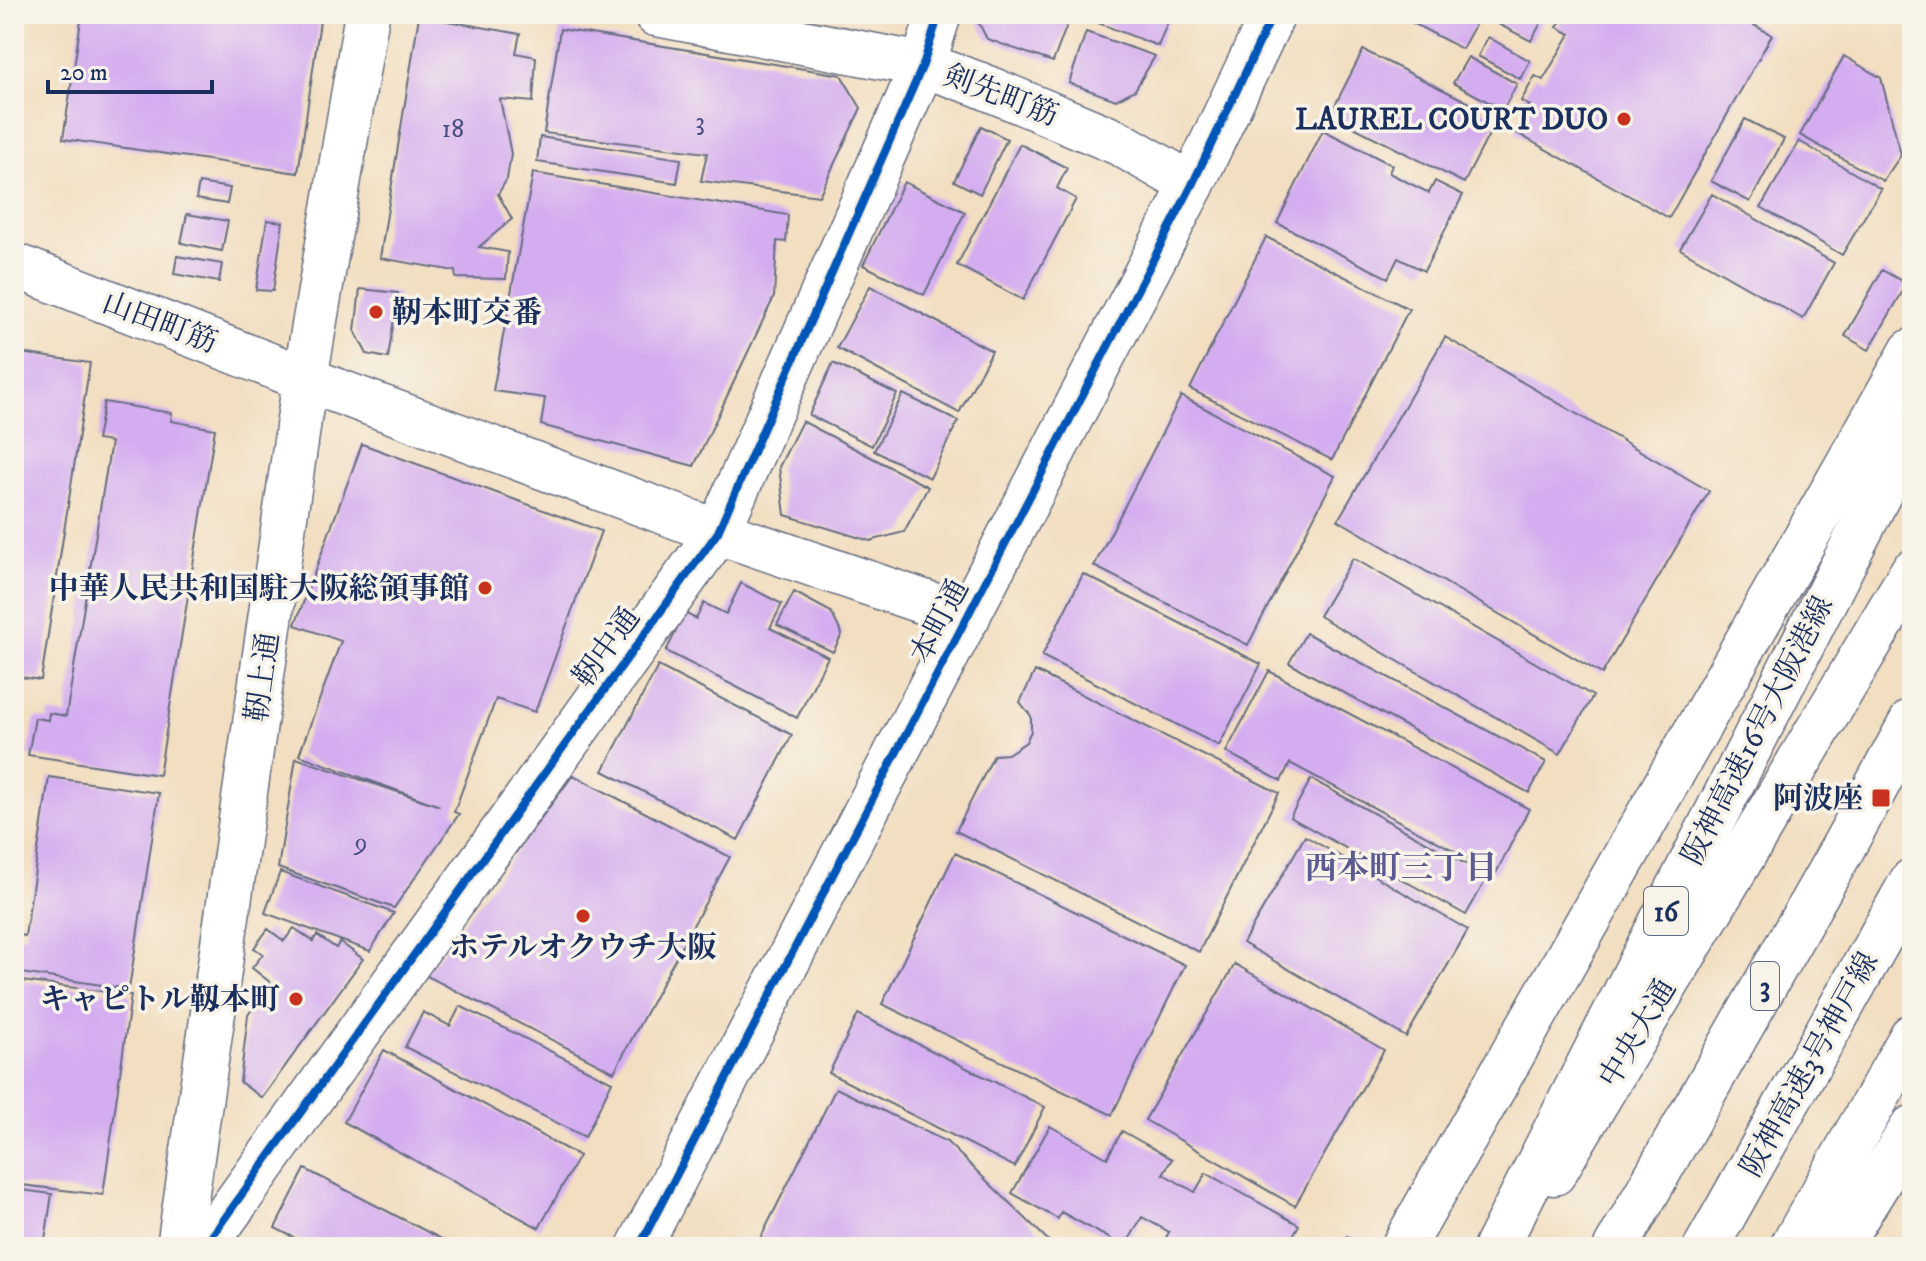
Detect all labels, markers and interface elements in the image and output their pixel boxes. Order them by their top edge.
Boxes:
scale bar [48,44,212,94]
text: 20 m [60,58,108,88]
street label: 剣先町筋 [938,58,1063,135]
place label: LAUREL COURT DUO [1295,102,1608,139]
house number: 3 [695,106,705,139]
marker: LAUREL COURT DUO [1615,110,1633,128]
house number: 18 [442,113,464,146]
street label: 山田町筋 [97,285,222,362]
place label: 靭本町交番 [392,295,542,332]
marker: 靭本町交番 [367,303,385,321]
place label: 中華人民共和国駐大阪総領事館 [49,571,469,608]
street label: 本町通 [903,573,978,670]
marker: 中華人民共和国駐大阪総領事館 [476,579,494,597]
street label: 阪神高速16号大阪港線 [1675,590,1842,871]
street label: 靭中通 [566,601,649,695]
street label: 靭上通 [239,630,288,724]
place label: 阿波座 [1773,781,1863,818]
marker: 阿波座 [1870,787,1892,809]
house number: 9 [353,826,367,859]
district label: 西本町三丁目 [1305,849,1497,889]
road number: 16 [1644,887,1688,935]
marker: ホテルオクウチ大阪 [574,907,592,925]
place label: ホテルオクウチ大阪 [449,930,717,967]
street label: 阪神高速3号神戸線 [1733,946,1887,1184]
road number: 3 [1751,962,1779,1010]
street label: 中央大通 [1592,973,1685,1095]
place label: キャピトル靱本町 [40,982,280,1019]
marker: キャピトル靱本町 [287,990,305,1008]

